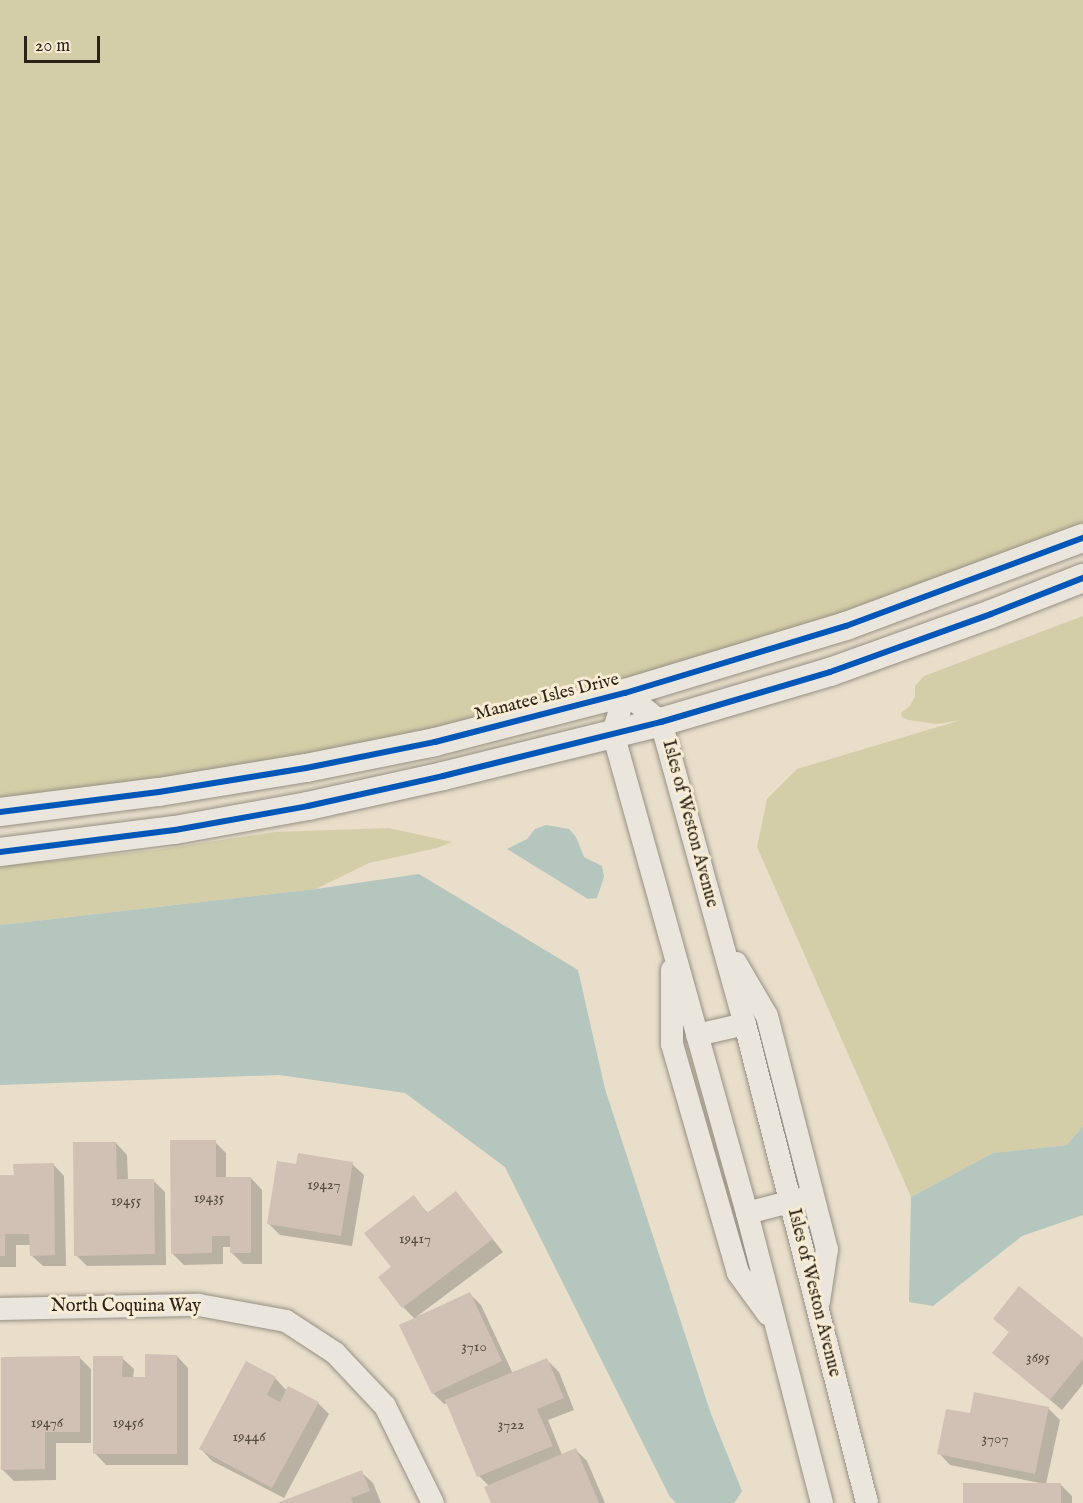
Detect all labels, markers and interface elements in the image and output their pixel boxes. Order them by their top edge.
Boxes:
scale bar [27,24,104,62]
text: 20 m [35,35,70,58]
street label: Manatee Isles Drive [473,670,621,726]
street label: Isles of Weston Avenue [656,738,722,910]
house number: 19427 [307,1176,341,1194]
house number: 19435 [194,1189,224,1207]
house number: 19455 [111,1192,141,1210]
street label: Isles of Weston Avenue [782,1207,844,1379]
house number: 19417 [399,1230,431,1248]
street label: North Coquina Way [51,1296,201,1318]
house number: 3710 [461,1338,487,1356]
house number: 3695 [1026,1349,1050,1367]
house number: 19476 [31,1414,63,1432]
house number: 19456 [112,1414,144,1432]
house number: 3722 [498,1416,524,1434]
house number: 19446 [232,1428,266,1446]
house number: 3707 [981,1430,1009,1448]

